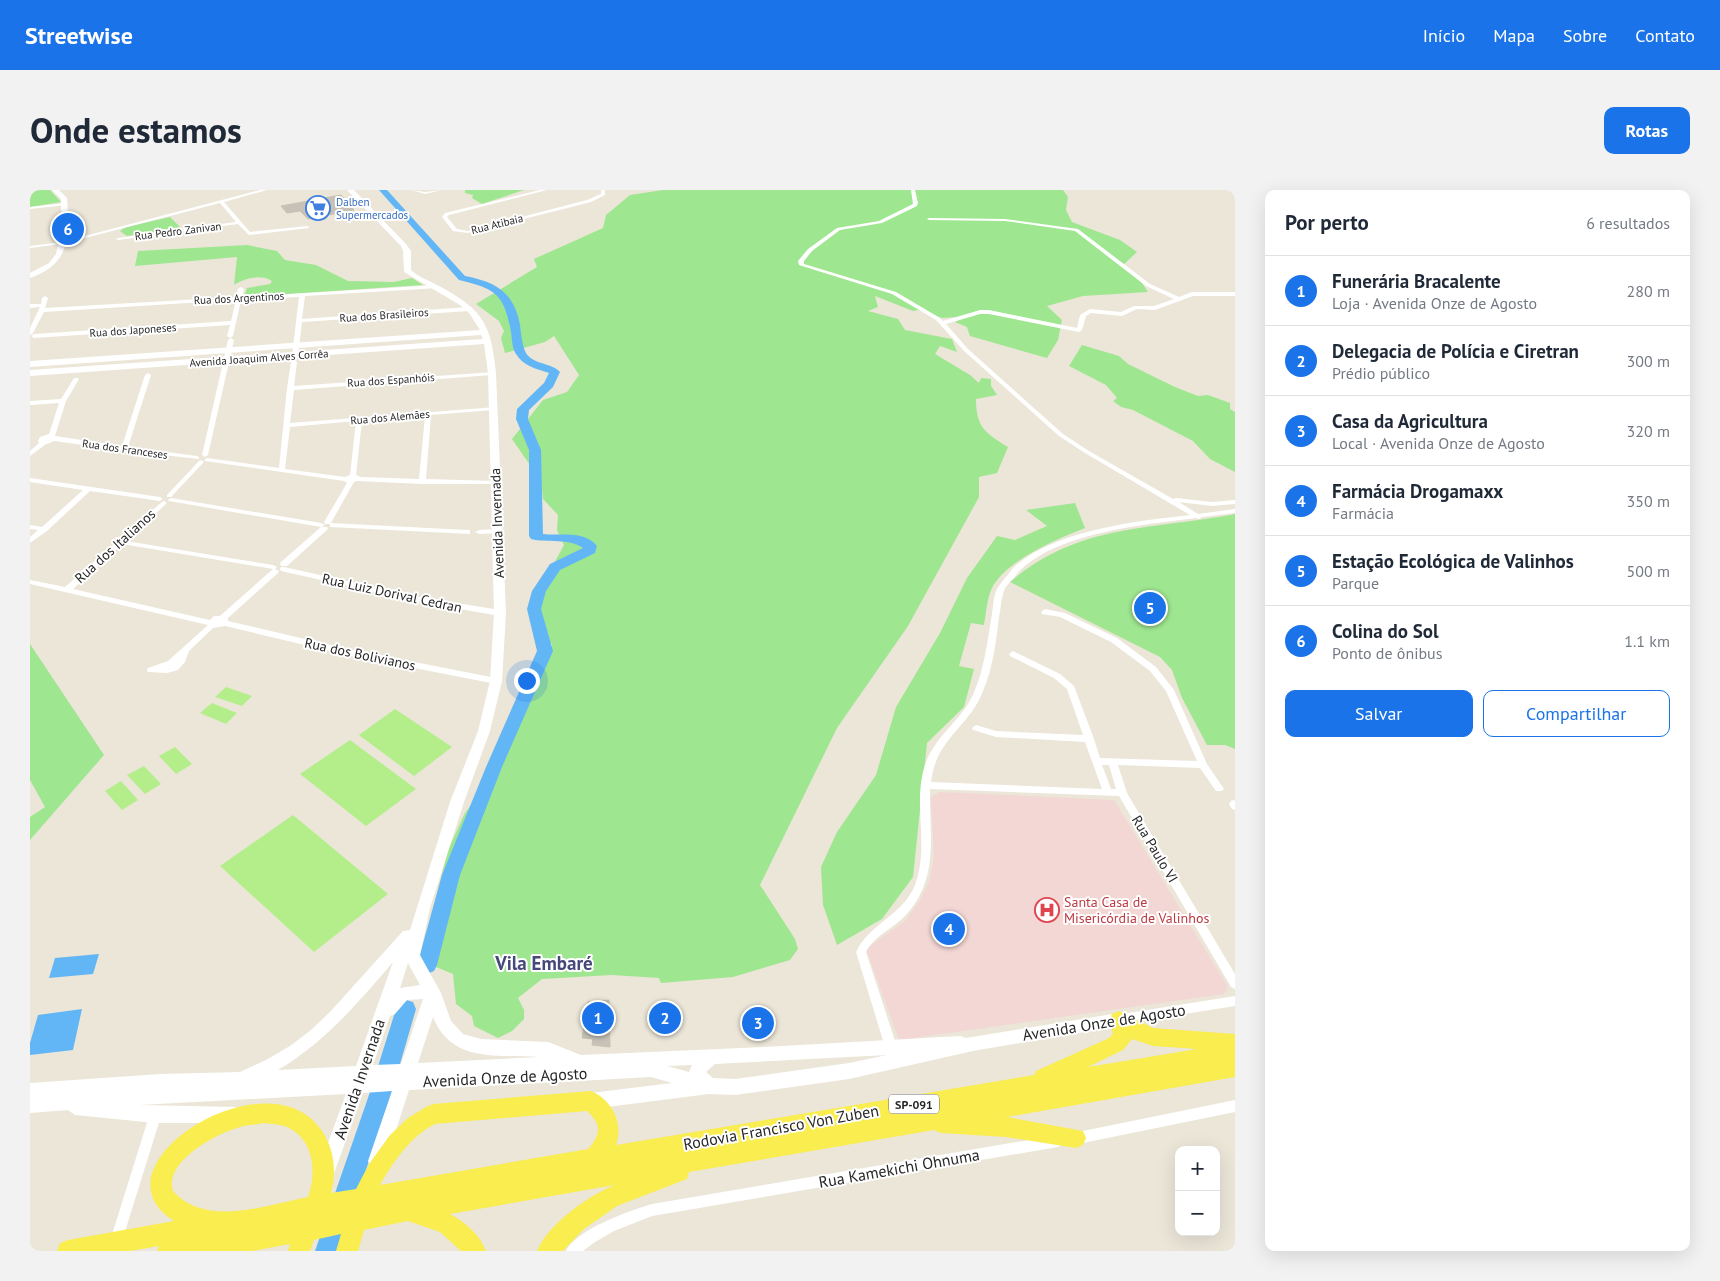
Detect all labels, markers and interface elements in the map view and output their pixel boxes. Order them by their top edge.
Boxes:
text: Streetwise [25,20,133,51]
text: Início [1423,24,1465,47]
text: Mapa [1493,24,1535,47]
text: Sobre [1563,24,1607,47]
text: Contato [1635,24,1695,47]
text: Onde estamos [30,107,242,153]
button: Rotas [1604,107,1690,154]
supermarket icon: Dalben Supermercados [305,195,331,221]
place label: Dalben Supermercados [336,195,409,222]
text: Por perto [1285,209,1369,236]
pin: 6 [52,210,84,248]
street label: Rua Atibaia [470,211,524,237]
text: 6 resultados [1586,213,1670,233]
street label: Rua Pedro Zanivan [134,219,222,243]
text: Funerária Bracalente [1332,269,1501,293]
text: 1 [1296,281,1306,301]
text: 280 m [1627,281,1670,301]
street label: Rua dos Argentinos [193,289,285,307]
text: Loja · Avenida Onze de Agosto [1332,293,1537,313]
street label: Rua dos Brasileiros [339,305,429,325]
street label: Rua dos Japoneses [89,320,177,340]
text: Delegacia de Polícia e Ciretran [1332,339,1579,363]
street label: Avenida Joaquim Alves Corrêa [189,346,329,370]
text: 2 [1296,351,1306,371]
text: 300 m [1627,351,1670,371]
text: Prédio público [1332,363,1430,383]
street label: Rua dos Espanhóis [347,370,436,390]
street label: Rua dos Alemães [350,407,431,427]
text: Casa da Agricultura [1332,409,1488,433]
text: 3 [1296,421,1306,441]
text: 320 m [1627,421,1670,441]
text: Local · Avenida Onze de Agosto [1332,433,1545,453]
street label: Rua dos Franceses [81,436,169,462]
street label: Avenida Invernada [486,468,508,578]
text: Farmácia Drogamaxx [1332,479,1503,503]
text: 4 [1296,491,1306,511]
text: 350 m [1627,491,1670,511]
text: Farmácia [1332,503,1394,523]
street label: Rua dos Italianos [71,505,159,587]
text: Estação Ecológica de Valinhos [1332,549,1574,573]
text: 5 [1296,561,1306,581]
text: 500 m [1627,561,1670,581]
street label: Rua Luiz Dorival Cedran [320,569,464,617]
text: Parque [1332,573,1379,593]
pin: 5 [1134,589,1166,627]
text: Colina do Sol [1332,619,1439,643]
text: 6 [1296,631,1306,651]
text: 1.1 km [1624,631,1670,651]
street label: Rua dos Bolivianos [303,633,417,675]
text: Ponto de ônibus [1332,643,1442,663]
your location [514,668,540,694]
button: Salvar [1285,690,1473,737]
button: Compartilhar [1483,690,1670,737]
street label: Rua Paulo VI [1128,812,1182,886]
place label: Santa Casa de Misericórdia de Valinhos [1064,893,1209,927]
hospital icon: Santa Casa de Misericórdia de Valinhos [1034,897,1060,923]
pin: 4 [933,910,965,948]
district label: Vila Embaré [494,951,593,975]
pin: 1 [582,999,614,1037]
pin: 2 [649,999,681,1037]
street label: Avenida Onze de Agosto [1021,999,1187,1045]
pin: 3 [742,1004,774,1042]
street label: Avenida Invernada [329,1016,389,1142]
street label: Avenida Onze de Agosto [422,1063,588,1091]
road number: SP-091 [889,1094,939,1114]
street label: Rodovia Francisco Von Zuben [682,1100,880,1154]
street label: Rua Kamekichi Ohnuma [817,1144,981,1192]
map controls [1175,1146,1220,1236]
button: + [1175,1146,1220,1191]
button: − [1175,1191,1220,1236]

